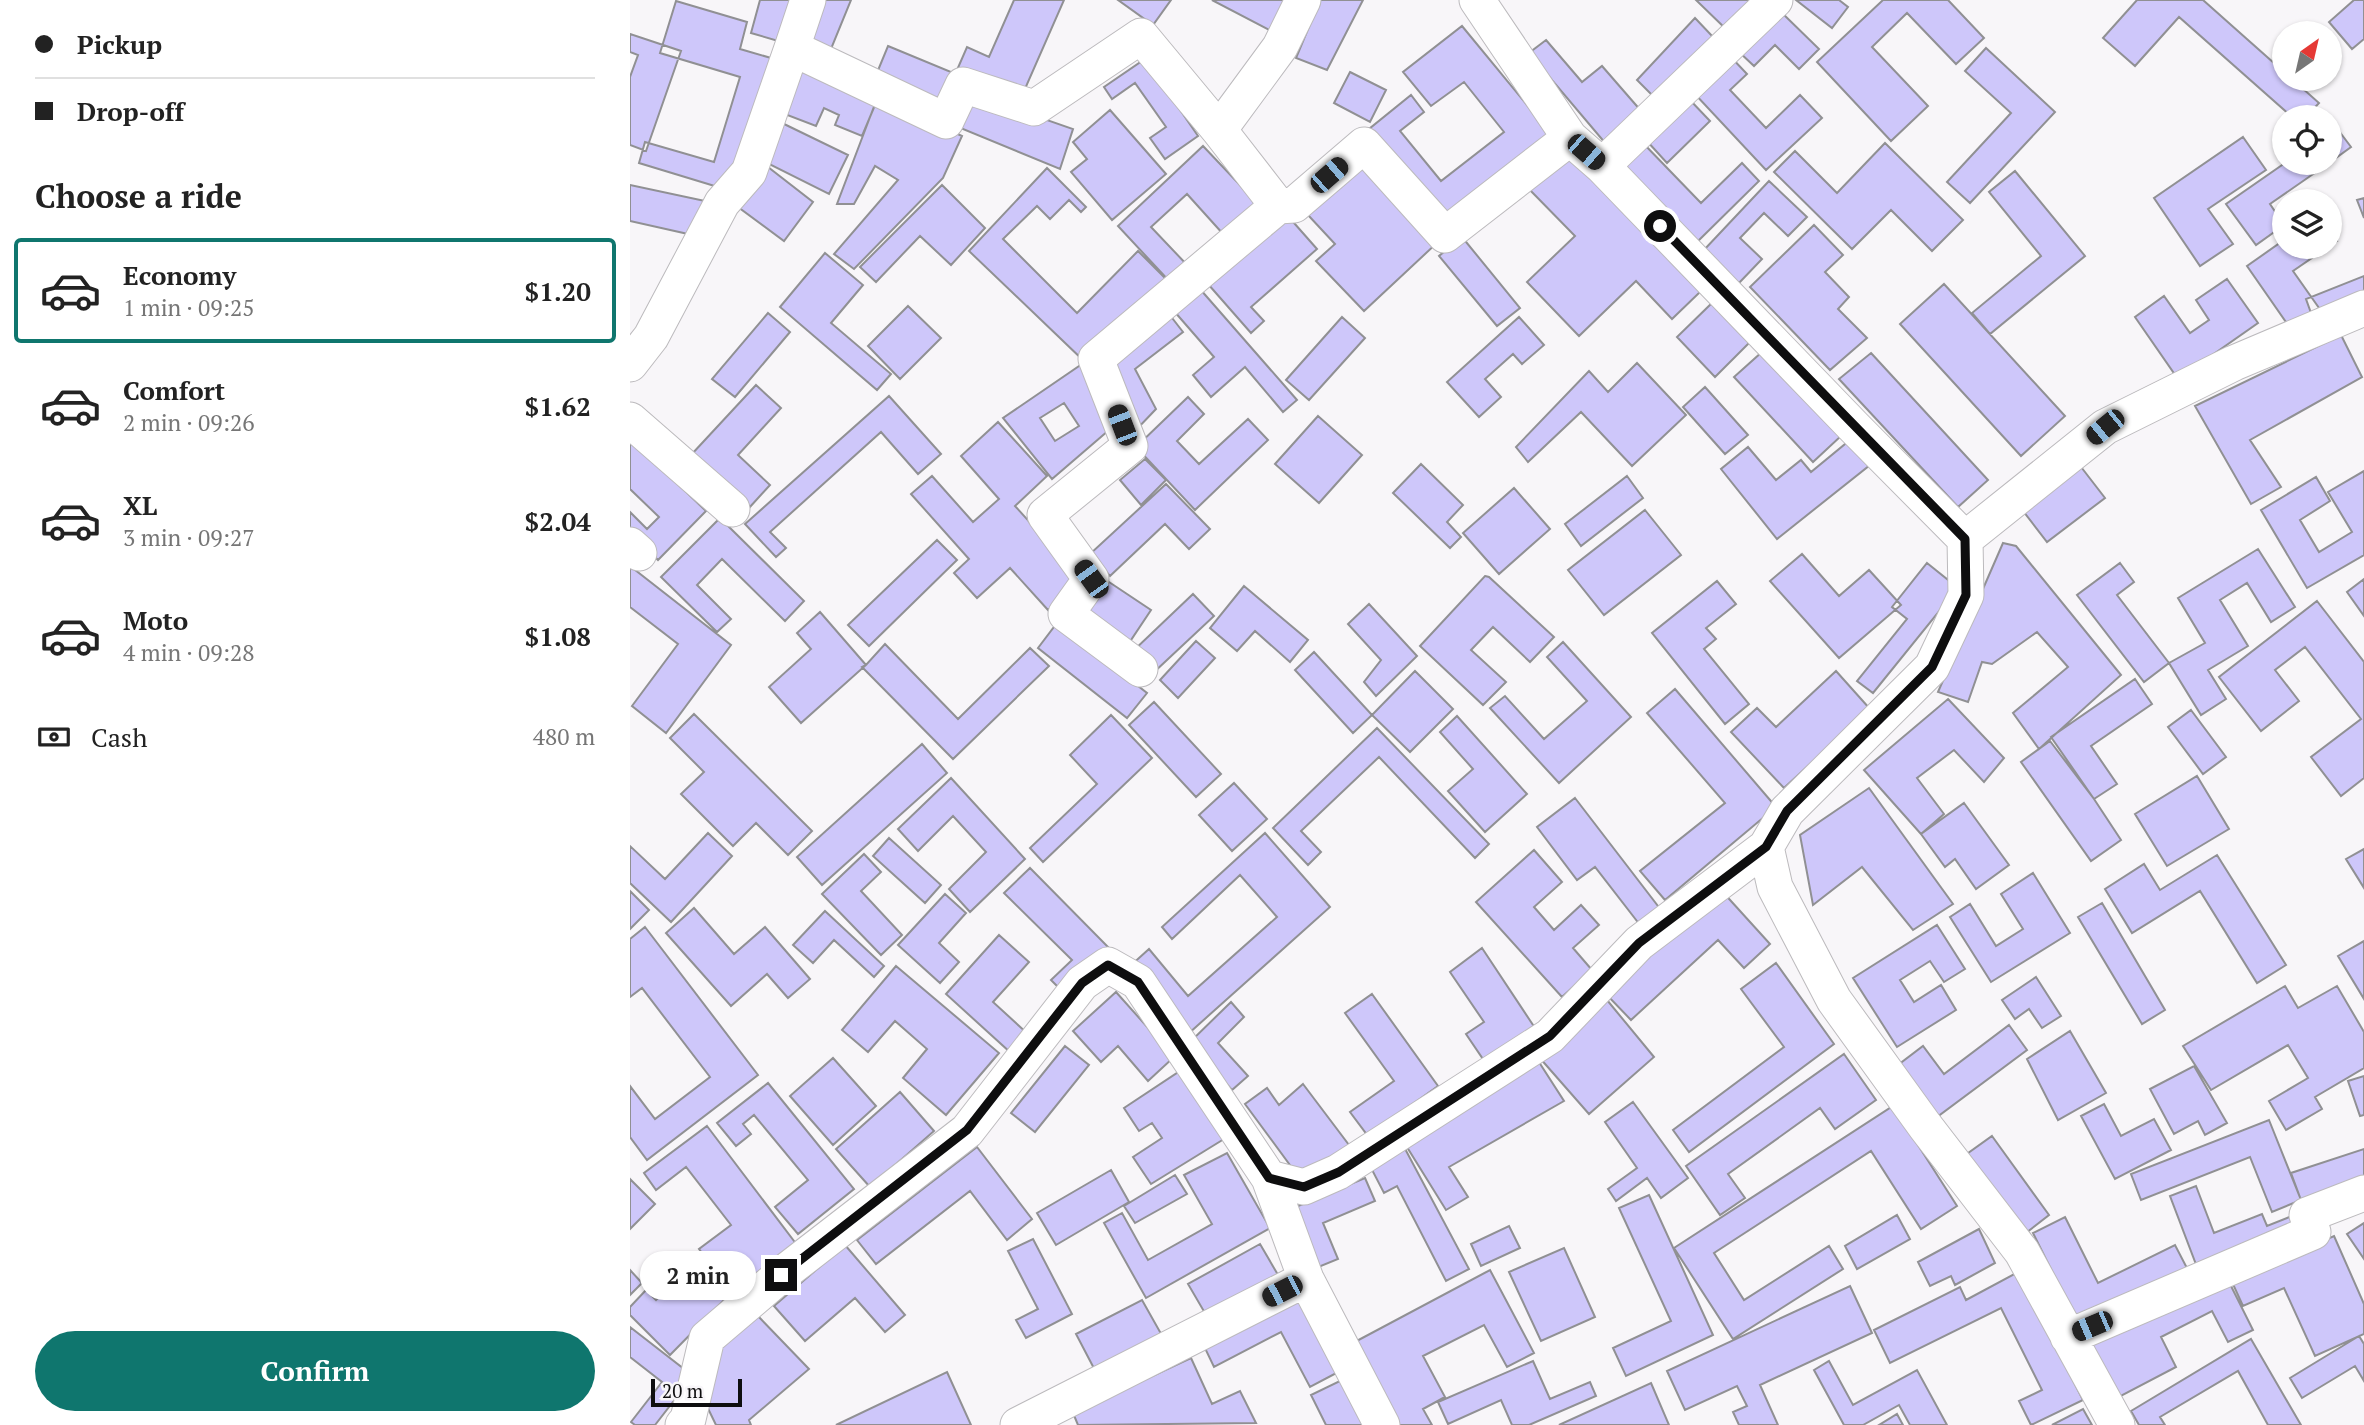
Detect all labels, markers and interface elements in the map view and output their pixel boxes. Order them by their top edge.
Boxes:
north arrow [2272,21,2342,91]
map controls [2272,21,2342,259]
text: Pickup [77,27,162,61]
text: Drop-off [77,94,184,128]
button: locate [2272,105,2342,175]
car [1564,130,1609,174]
car [1307,153,1352,197]
text: Choose a ride [35,175,242,217]
button: layers [2272,189,2342,259]
route start [1644,210,1676,242]
text: Economy [123,258,236,292]
icon: car [39,259,102,322]
text: $1.20 [525,274,591,308]
text: 1 min · 09:25 [123,292,255,323]
text: Comfort [123,373,225,407]
icon: car [39,374,102,437]
text: $1.62 [525,389,591,423]
car [1105,402,1140,448]
car [2083,406,2128,448]
text: 2 min · 09:26 [123,407,255,438]
text: XL [123,488,157,522]
icon: car [39,489,102,552]
text: $2.04 [525,504,591,538]
text: 3 min · 09:27 [123,522,255,553]
car [1071,556,1112,602]
text: Moto [123,603,188,637]
icon: car [39,604,102,667]
text: $1.08 [525,619,591,653]
text: 4 min · 09:28 [123,637,255,668]
icon: cash [35,718,73,756]
text: Cash [91,720,147,754]
text: 480 m [533,721,595,752]
callout: 2 min [641,1250,757,1300]
route end [765,1259,797,1291]
text: 2 min [667,1260,729,1291]
car [1259,1272,1306,1310]
car [2069,1308,2116,1344]
button: Confirm [35,1331,595,1411]
scale bar [651,1376,742,1408]
text: 20 m [662,1378,703,1403]

